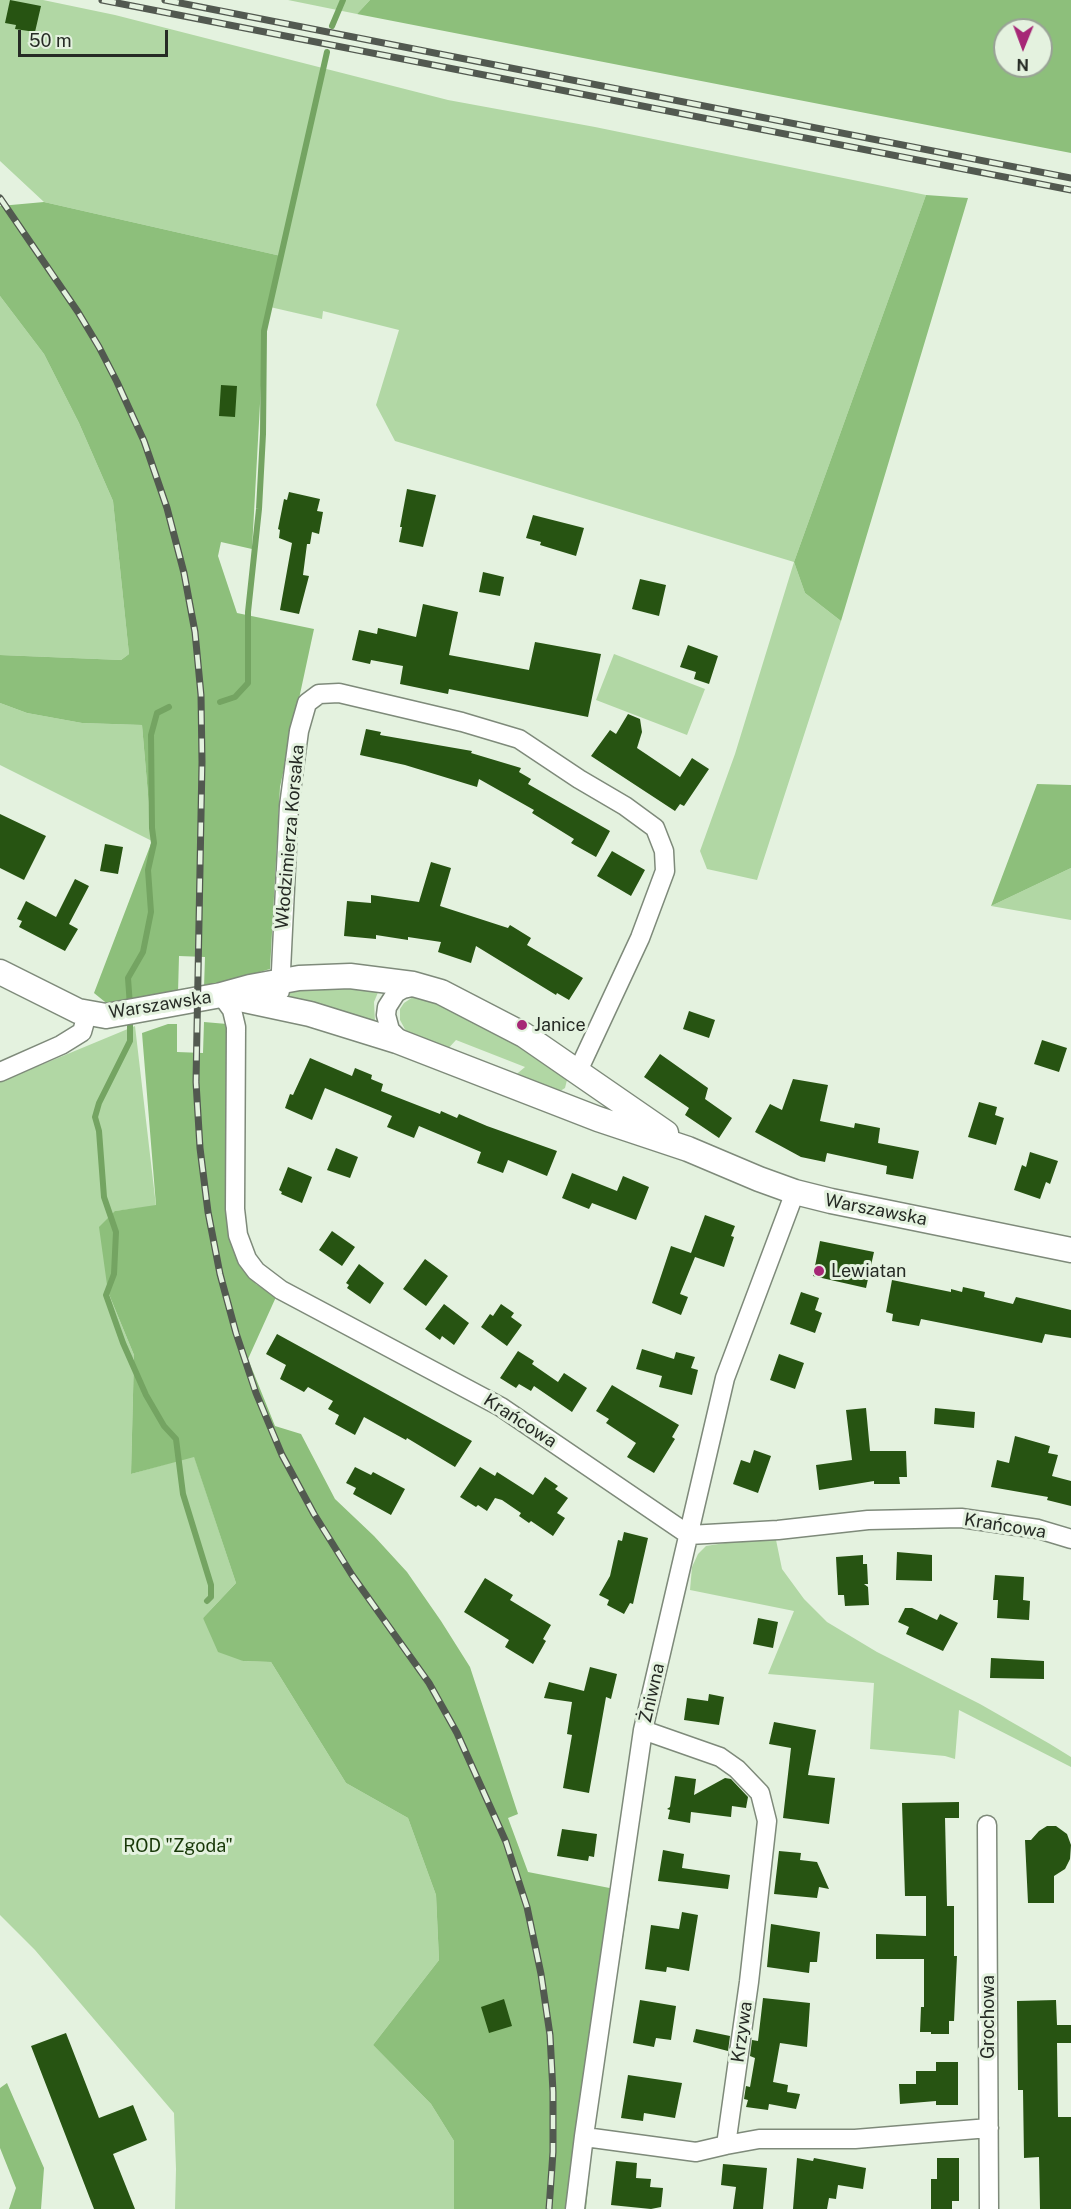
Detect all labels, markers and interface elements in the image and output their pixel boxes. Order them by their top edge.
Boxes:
scale bar [21,18,171,56]
north arrow [993,18,1053,78]
text: 50 m [29,30,72,51]
text: N [1016,55,1029,74]
street label: Włodzimierza Korsaka [271,744,309,930]
street label: Warszawska [107,986,213,1024]
place label: Janice [534,1014,586,1036]
marker: Janice [515,1018,529,1032]
street label: Warszawska [823,1190,929,1230]
place label: Lewiatan [831,1260,906,1282]
marker: Lewiatan [812,1264,826,1278]
street label: Krańcowa [479,1389,561,1453]
street label: Krańcowa [962,1509,1048,1543]
street label: Żniwna [635,1661,669,1725]
park label: ROD "Zgoda" [123,1835,233,1857]
street label: Grochowa [977,1975,999,2059]
street label: Krzywa [727,2000,757,2064]

